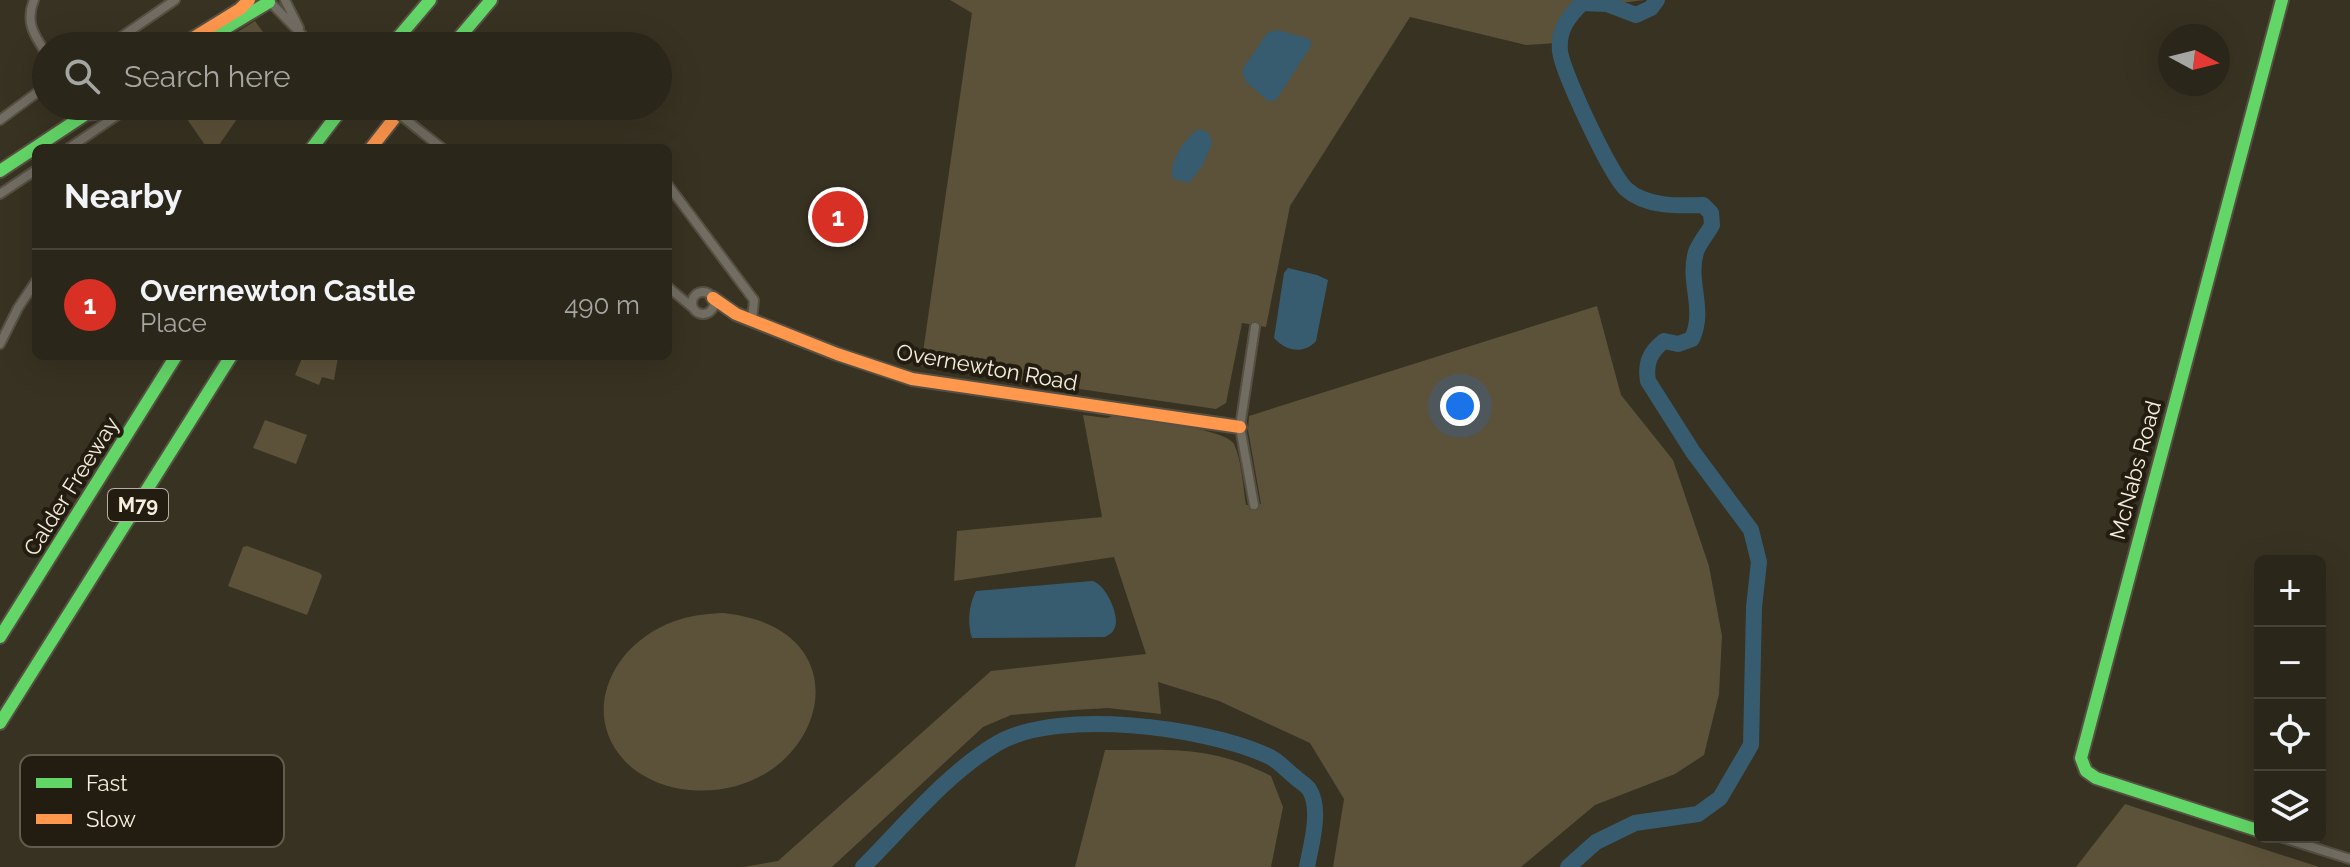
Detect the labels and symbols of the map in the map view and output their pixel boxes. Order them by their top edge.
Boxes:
north arrow [2158,24,2230,96]
pin: 1 [812,187,864,247]
street label: Overnewton Road [894,338,1080,396]
your location [1440,386,1480,426]
street label: McNabs Road [2104,398,2166,542]
street label: Calder Freeway [18,412,124,560]
road number: M79 [108,489,168,521]
legend [20,755,284,847]
text: Fast [86,770,128,796]
text: Slow [86,806,136,832]

